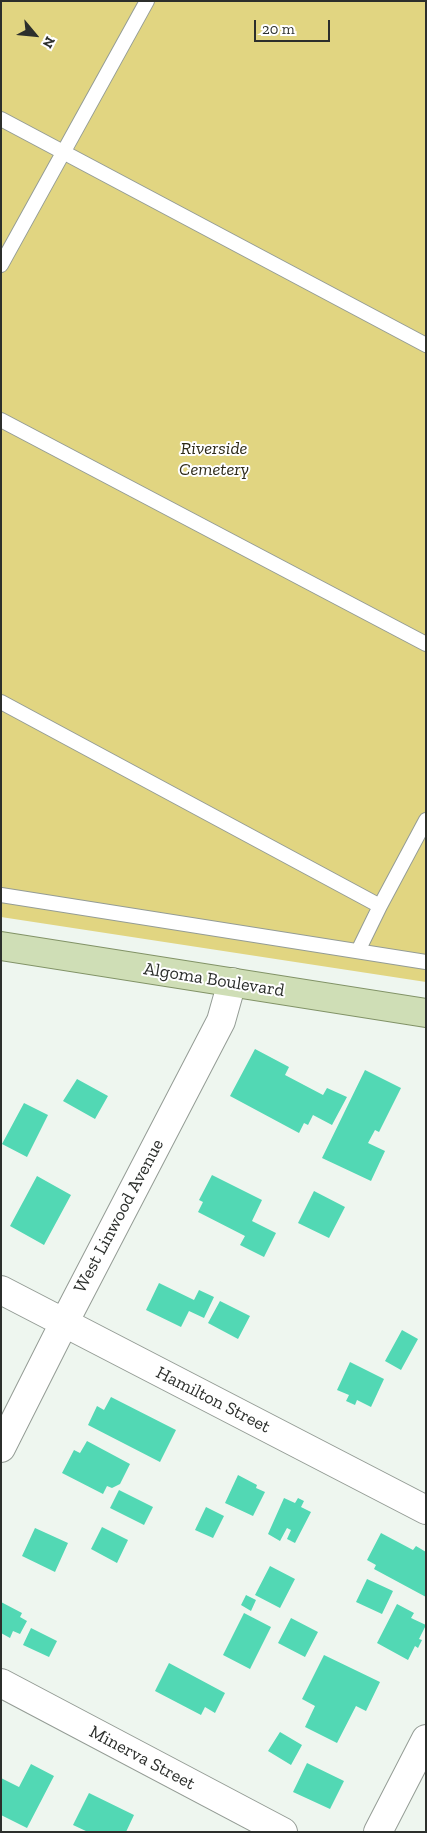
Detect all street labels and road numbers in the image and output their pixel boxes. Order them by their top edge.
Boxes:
street label: Algoma Boulevard [142,958,286,1002]
street label: West Linwood Avenue [69,1135,169,1297]
street label: Hamilton Street [152,1362,274,1438]
street label: Minerva Street [85,1721,199,1795]

